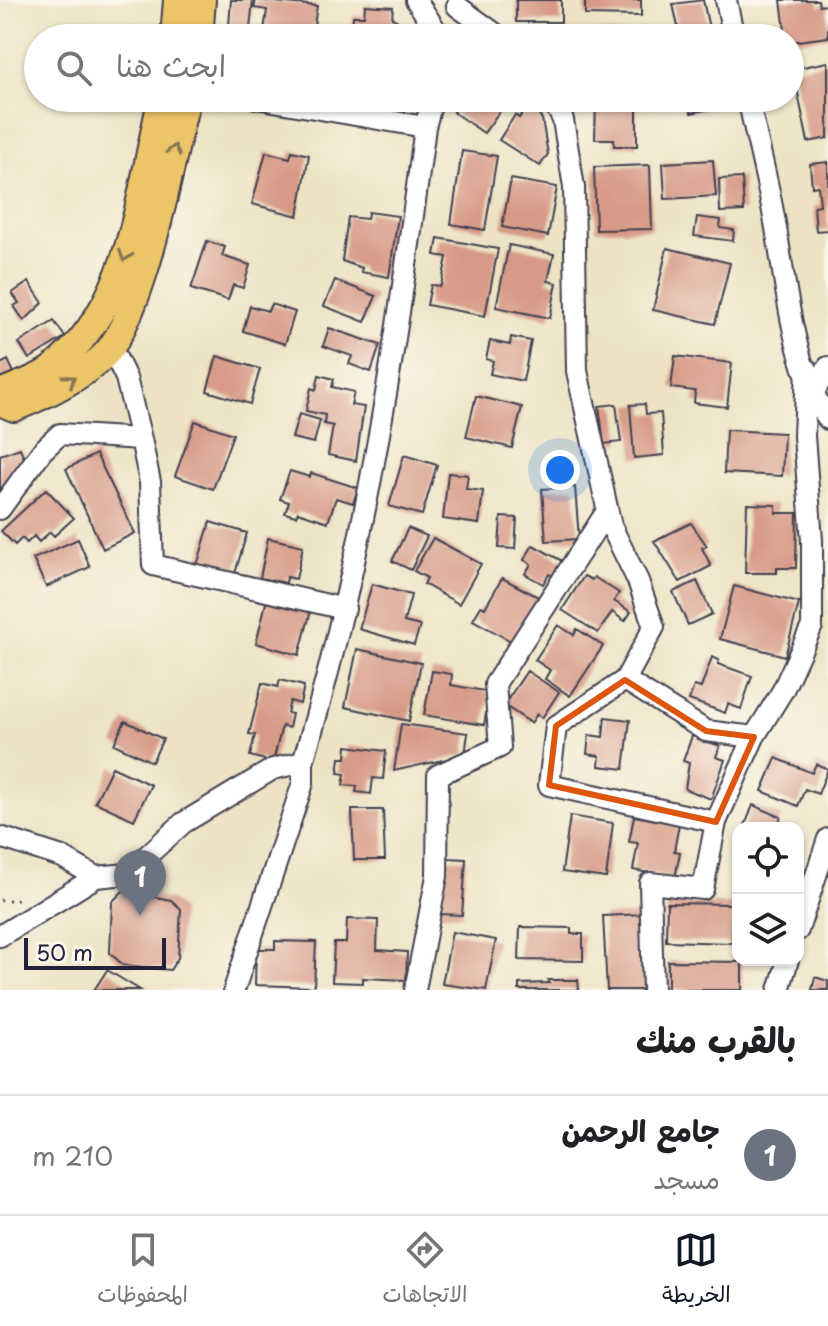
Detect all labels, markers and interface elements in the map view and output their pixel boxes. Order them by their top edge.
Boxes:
search box [24,24,804,112]
text: ابحث هنا [116,42,226,87]
icon: search [52,46,96,90]
one-way arrow [164,144,181,158]
one-way arrow [118,248,134,262]
one-way arrow [61,375,75,390]
your location [540,450,580,490]
map controls [732,822,804,966]
button: locate [732,822,804,894]
pin: 1 [114,850,166,916]
button: layers [732,894,804,966]
scale bar [24,934,166,970]
text: 50 m [36,935,93,968]
text: بالقرب منك [636,1013,796,1065]
text: جامع الرحمن [562,1107,720,1152]
text: 210 m [32,1136,113,1175]
text: 1 [764,1136,776,1175]
text: مسجد [653,1159,720,1198]
tab: المحفوظات [97,1228,188,1314]
tab: الاتجاهات [383,1228,467,1314]
tab: الخريطة [662,1228,731,1314]

